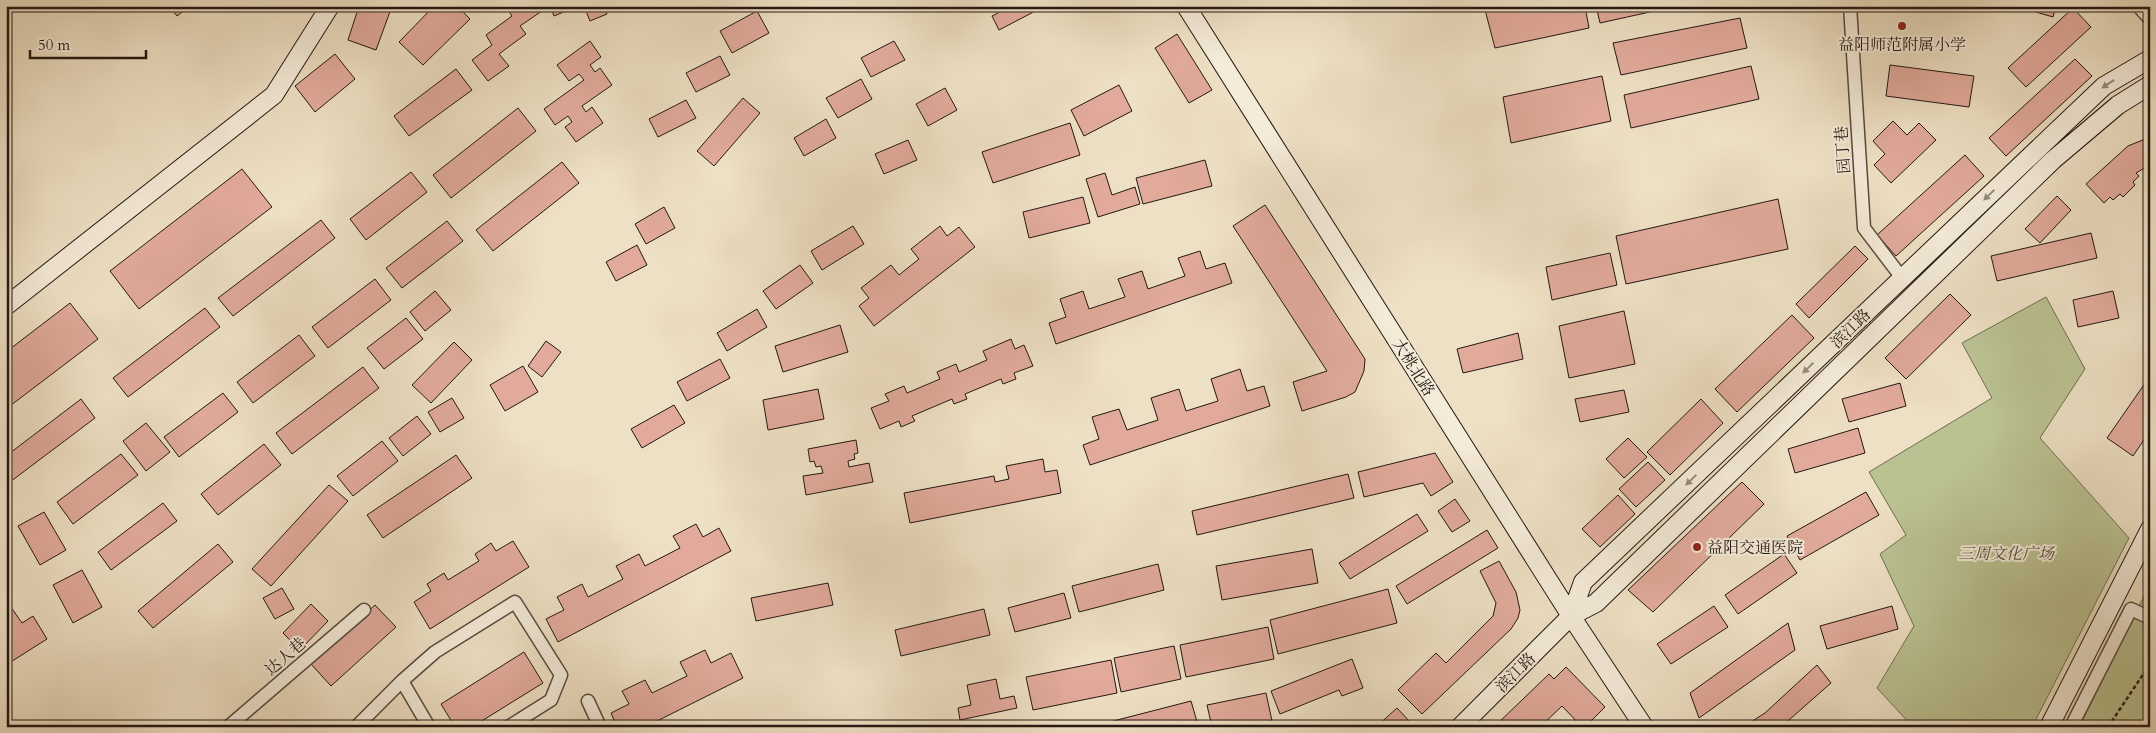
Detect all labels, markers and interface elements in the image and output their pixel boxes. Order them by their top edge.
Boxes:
marker: 益阳师范附属小学 [1896,20,1908,32]
scale bar [30,28,146,60]
place label: 益阳师范附属小学 [1838,34,1966,56]
text: 50 m [38,35,70,55]
one-way arrow [2101,79,2115,89]
street label: 园丁巷 [1830,125,1856,175]
one-way arrow [1984,189,1996,201]
street label: 滨江路 [1826,304,1876,353]
street label: 大桃北路 [1387,335,1439,401]
one-way arrow [1803,361,1815,373]
one-way arrow [1685,474,1697,486]
place label: 益阳交通医院 [1707,537,1803,559]
marker: 益阳交通医院 [1691,541,1703,553]
park label: 三周文化广场 [1958,543,2056,565]
street label: 达人巷 [260,633,311,681]
street label: 滨江路 [1491,648,1540,697]

